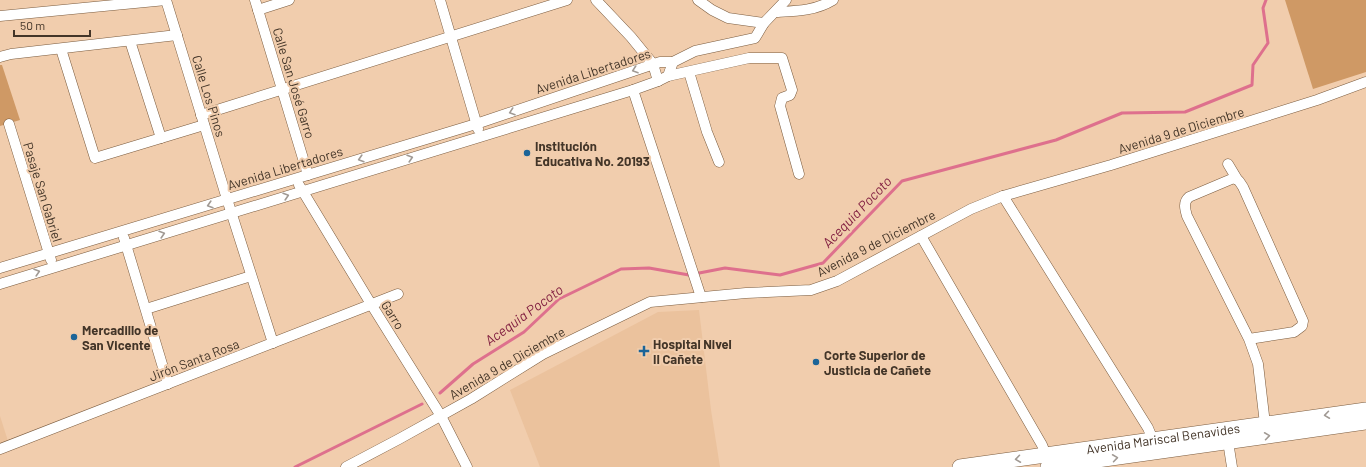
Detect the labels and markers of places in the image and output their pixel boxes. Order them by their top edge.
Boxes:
place label: Institución Educativa No. 20193 [535,138,650,169]
marker: Institución Educativa No. 20193 [522,148,532,158]
place label: Mercadillo de San Vicente [82,322,158,353]
marker: Mercadillo de San Vicente [69,332,79,342]
place label: Hospital Nivel II Cañete [653,336,732,367]
marker: Hospital Nivel II Cañete [638,345,650,357]
place label: Corte Superior de Justicia de Cañete [824,347,931,378]
marker: Corte Superior de Justicia de Cañete [811,357,821,367]

